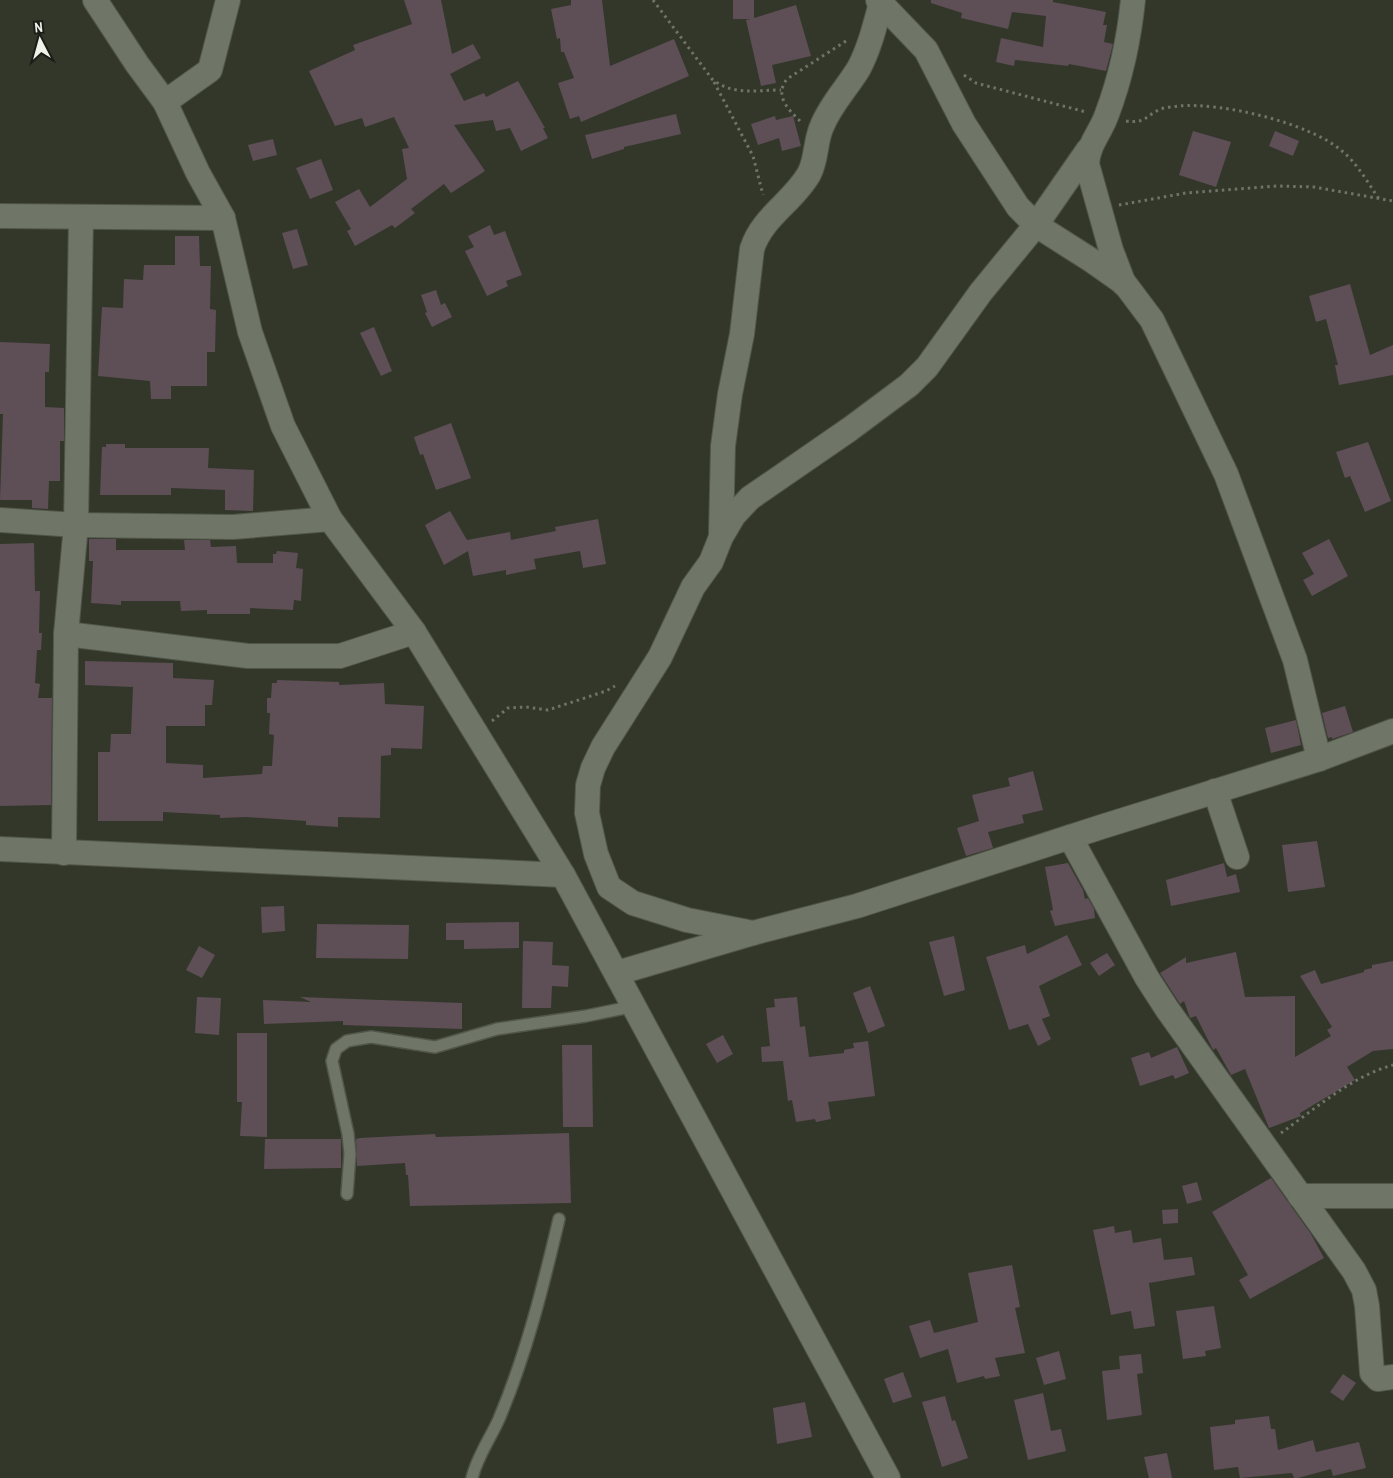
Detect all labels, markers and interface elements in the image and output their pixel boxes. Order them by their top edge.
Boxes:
north arrow [15,15,65,65]
text: N [34,18,44,36]

